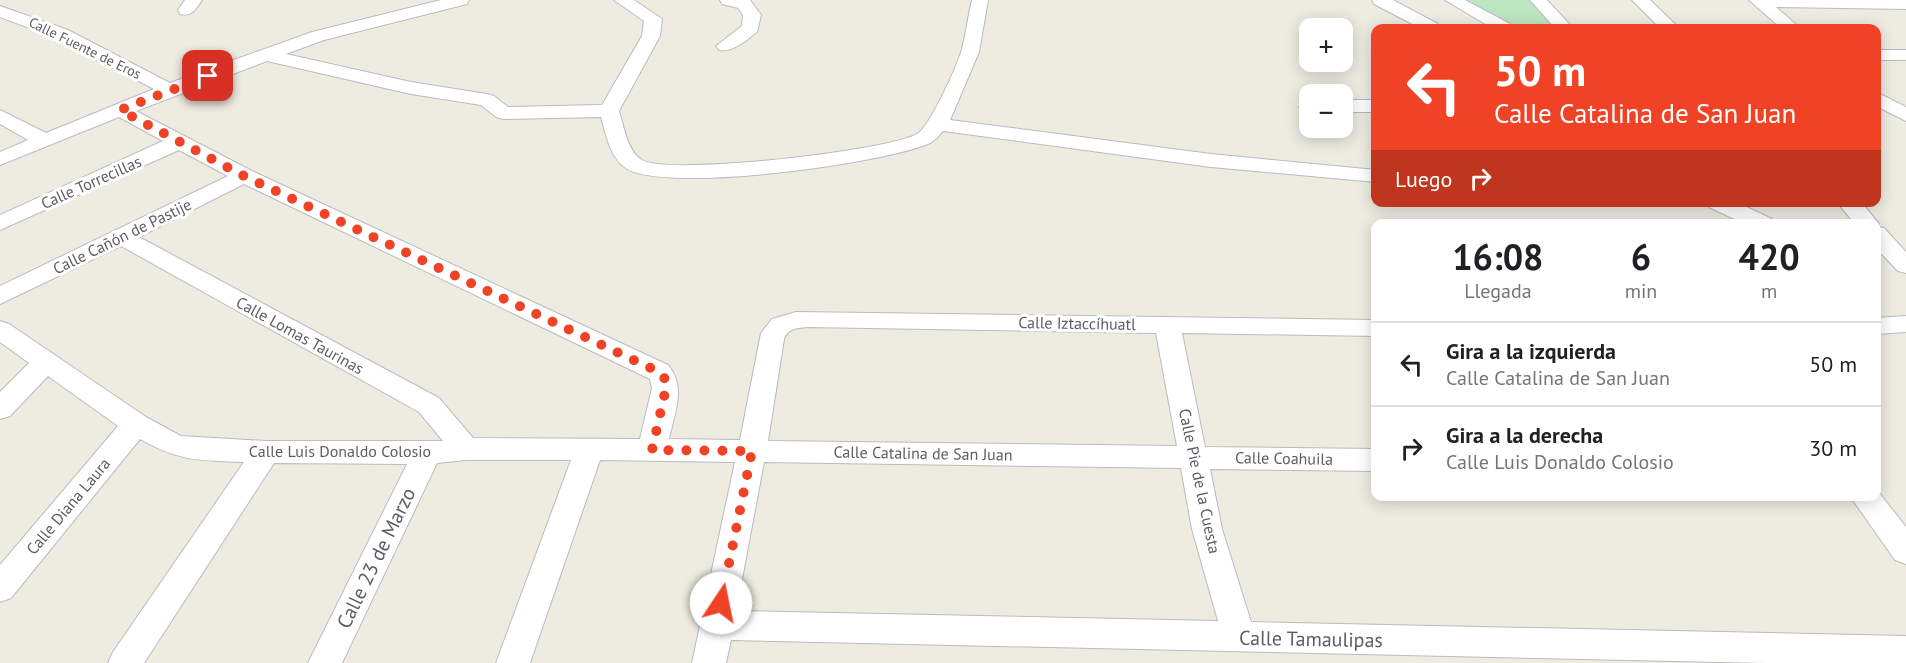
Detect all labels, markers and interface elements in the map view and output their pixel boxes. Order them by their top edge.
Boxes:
street label: Calle Fuente de Eros [26,13,144,83]
map controls [1299,18,1353,138]
button: + [1299,18,1353,72]
text: 50 m [1494,43,1586,98]
icon: left [1395,48,1473,126]
pin [182,50,233,101]
icon: arrive [191,59,224,92]
button: − [1299,84,1353,138]
text: Calle Catalina de San Juan [1494,96,1796,130]
street label: Calle Torrecillas [38,151,145,213]
icon: right [1464,162,1497,195]
text: Luego [1395,165,1452,193]
street label: Calle Cañón de Pastije [49,194,195,278]
text: 16:08 [1452,233,1544,280]
text: 6 [1631,233,1651,280]
text: 420 [1739,233,1800,280]
text: Llegada [1464,278,1532,304]
text: min [1625,278,1657,304]
text: m [1761,278,1777,304]
street label: Calle Lomas Taurinas [233,292,368,378]
street label: Calle Iztaccíhuatl [1018,312,1136,334]
text: Gira a la izquierda [1446,337,1616,365]
icon: left [1395,348,1428,381]
text: 50 m [1809,350,1857,378]
text: Calle Catalina de San Juan [1446,365,1670,391]
street label: Calle Pie de la Cuesta [1175,407,1225,555]
text: Gira a la derecha [1446,421,1603,449]
icon: right [1395,432,1428,465]
text: 30 m [1809,434,1857,462]
street label: Calle Luis Donaldo Colosio [249,441,431,461]
street label: Calle Catalina de San Juan [833,441,1013,465]
street label: Calle Coahuila [1235,447,1333,469]
text: Calle Luis Donaldo Colosio [1446,449,1674,475]
street label: Calle Diana Laura [22,454,114,558]
street label: Calle 23 de Marzo [331,483,421,633]
position arrow [689,571,753,635]
street label: Calle Tamaulipas [1239,625,1383,653]

